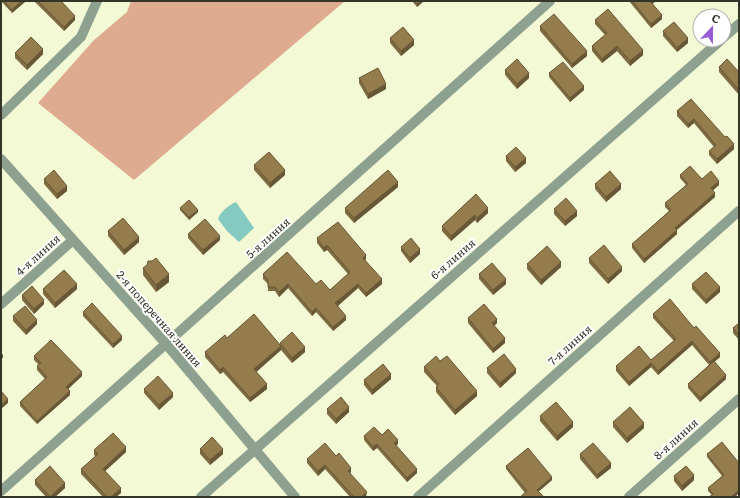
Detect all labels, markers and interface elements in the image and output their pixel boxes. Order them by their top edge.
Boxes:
north arrow [692,8,732,48]
text: С [710,9,723,27]
street label: 5-я линия [242,213,293,261]
street label: 4-я линия [12,230,63,279]
street label: 6-я линия [427,234,478,282]
street label: 2-я поперечная линия [113,267,206,370]
street label: 7-я линия [544,320,595,368]
street label: 8-я линия [650,414,701,463]

